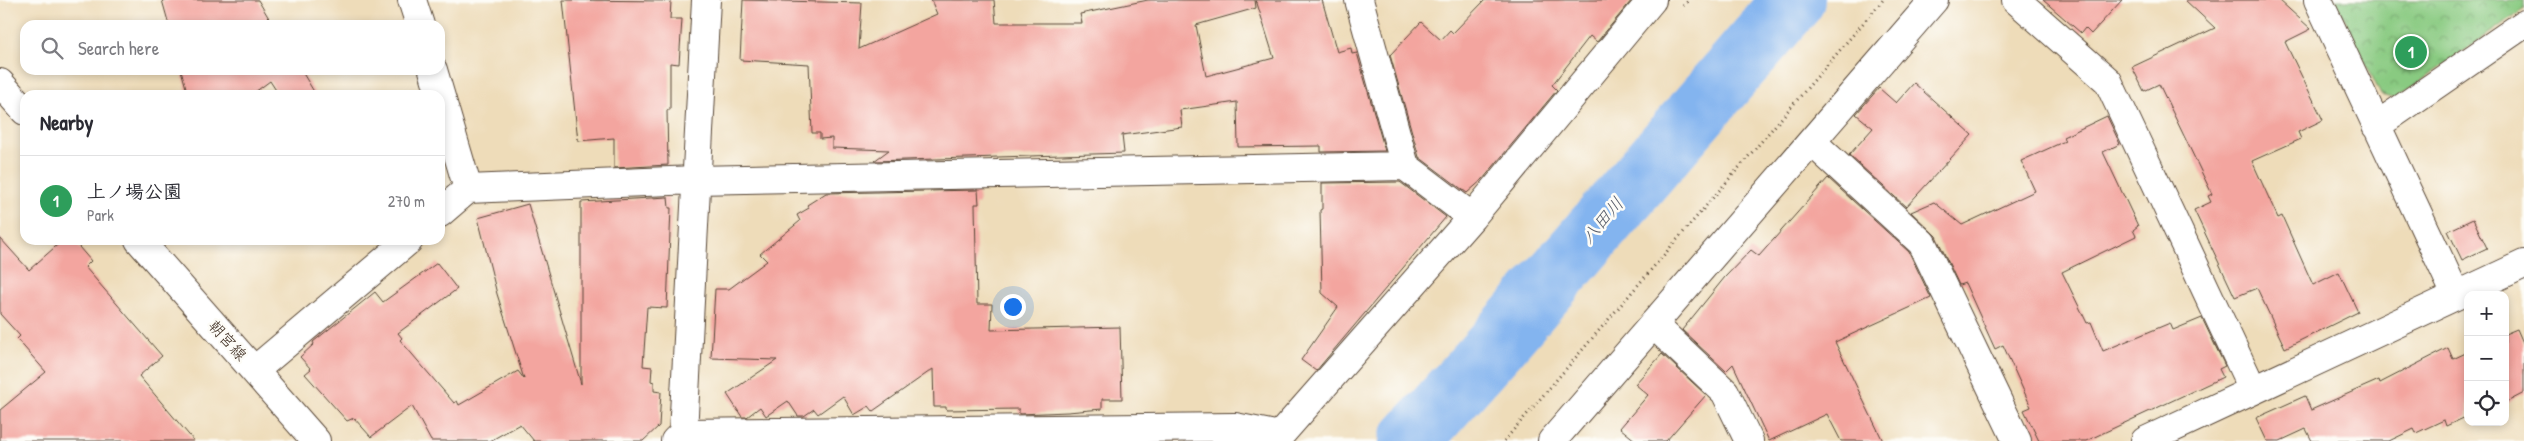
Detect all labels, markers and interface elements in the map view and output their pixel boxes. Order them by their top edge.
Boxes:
search box [20,20,445,75]
pin: 1 [2395,33,2427,71]
icon: search [38,34,66,62]
text: Search here [78,35,159,61]
text: Nearby [40,108,93,137]
text: 上ノ場公園 [87,178,182,204]
text: 1 [53,190,59,212]
text: 270 m [388,190,425,212]
water label: 八田川 [1575,191,1629,249]
text: Park [87,204,114,226]
map controls [2464,291,2509,426]
button: + [2464,291,2509,336]
your location [1000,294,1026,320]
street label: 朝宮線 [204,315,252,365]
button: − [2464,336,2509,381]
button: locate [2464,381,2509,426]

